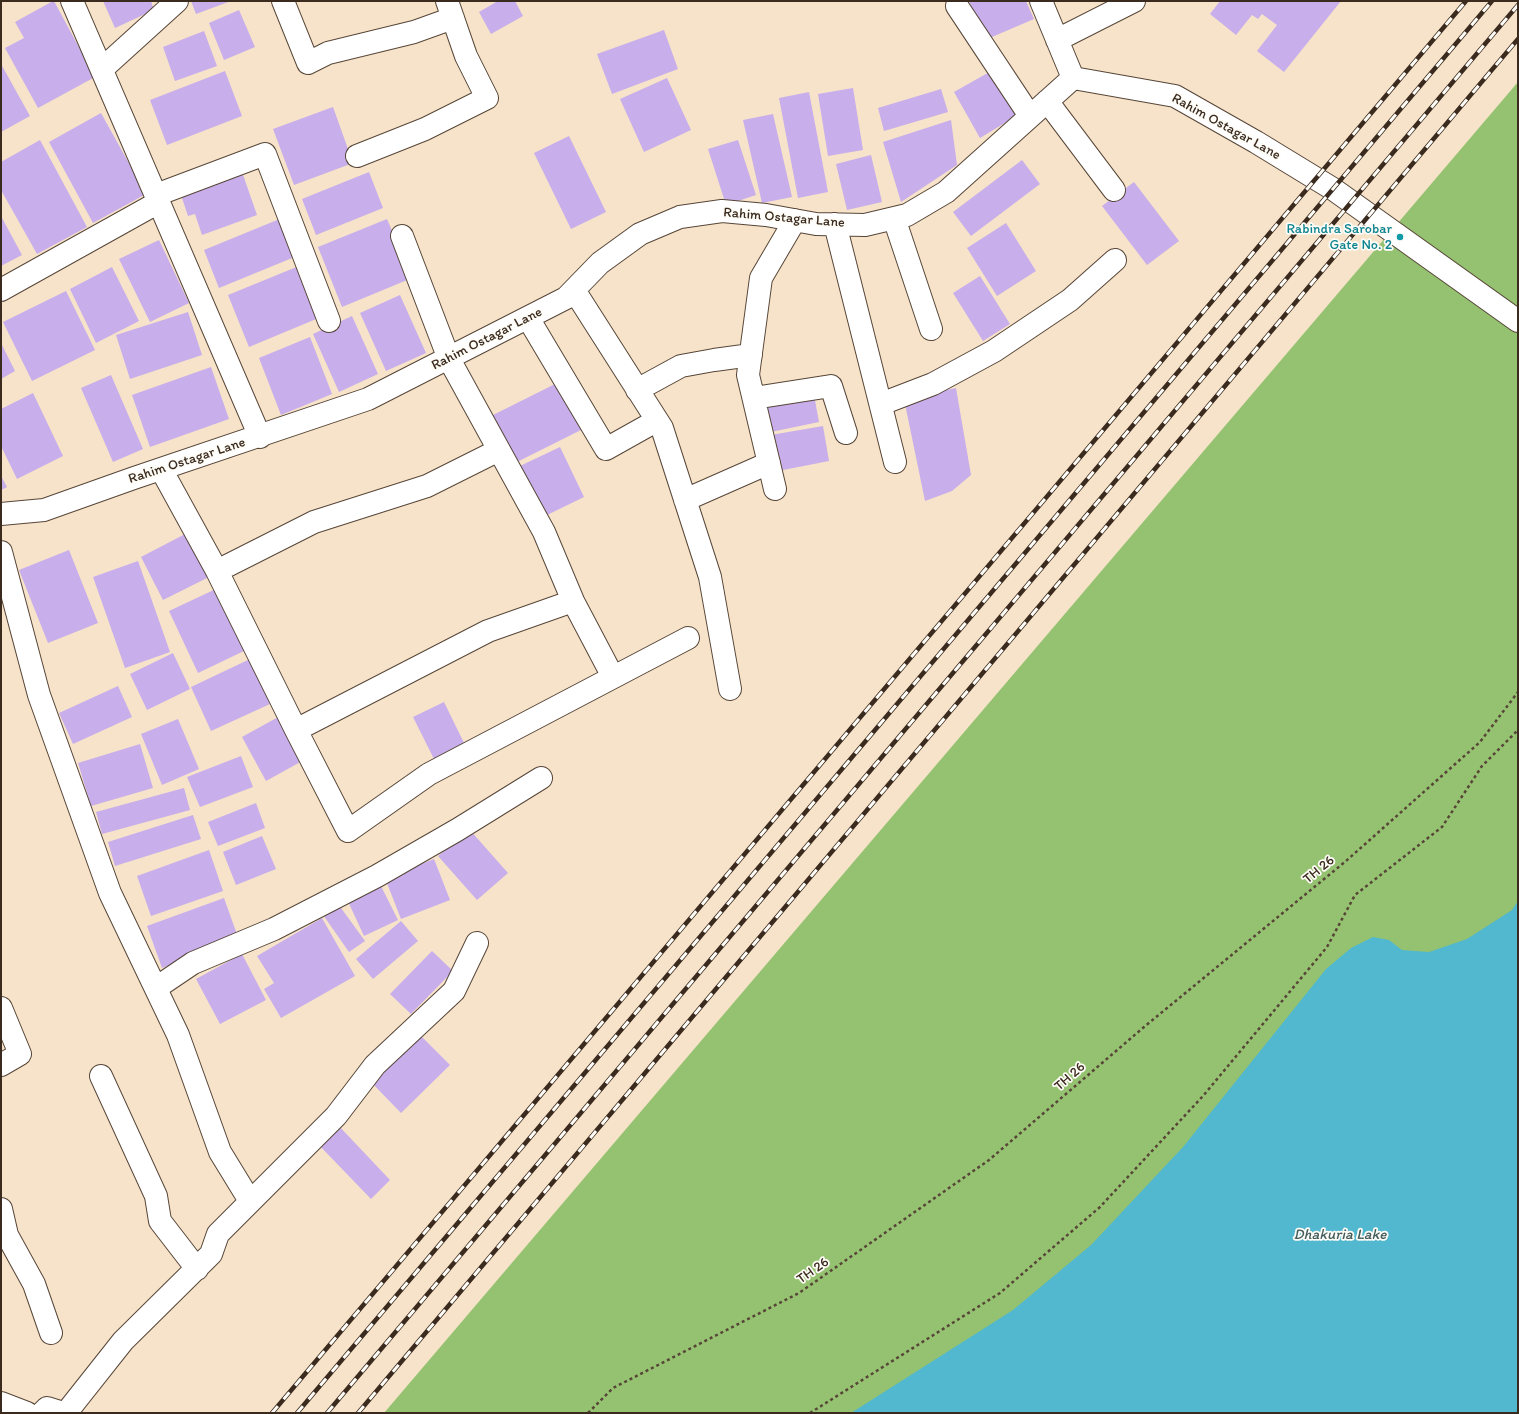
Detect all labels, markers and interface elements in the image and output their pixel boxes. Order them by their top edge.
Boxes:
street label: Rahim Ostagar Lane [1169,90,1283,164]
street label: Rahim Ostagar Lane [723,204,845,232]
place label: Rabindra Sarobar Gate No. 2 [1286,221,1392,254]
marker: Rabindra Sarobar Gate No. 2 [1395,232,1405,242]
street label: Rahim Ostagar Lane [429,304,545,374]
street label: Rahim Ostagar Lane [126,434,248,488]
street label: TH 26 [1300,852,1338,888]
street label: TH 26 [1051,1059,1089,1095]
water label: Dhakuria Lake [1294,1226,1386,1244]
street label: TH 26 [794,1254,832,1288]

